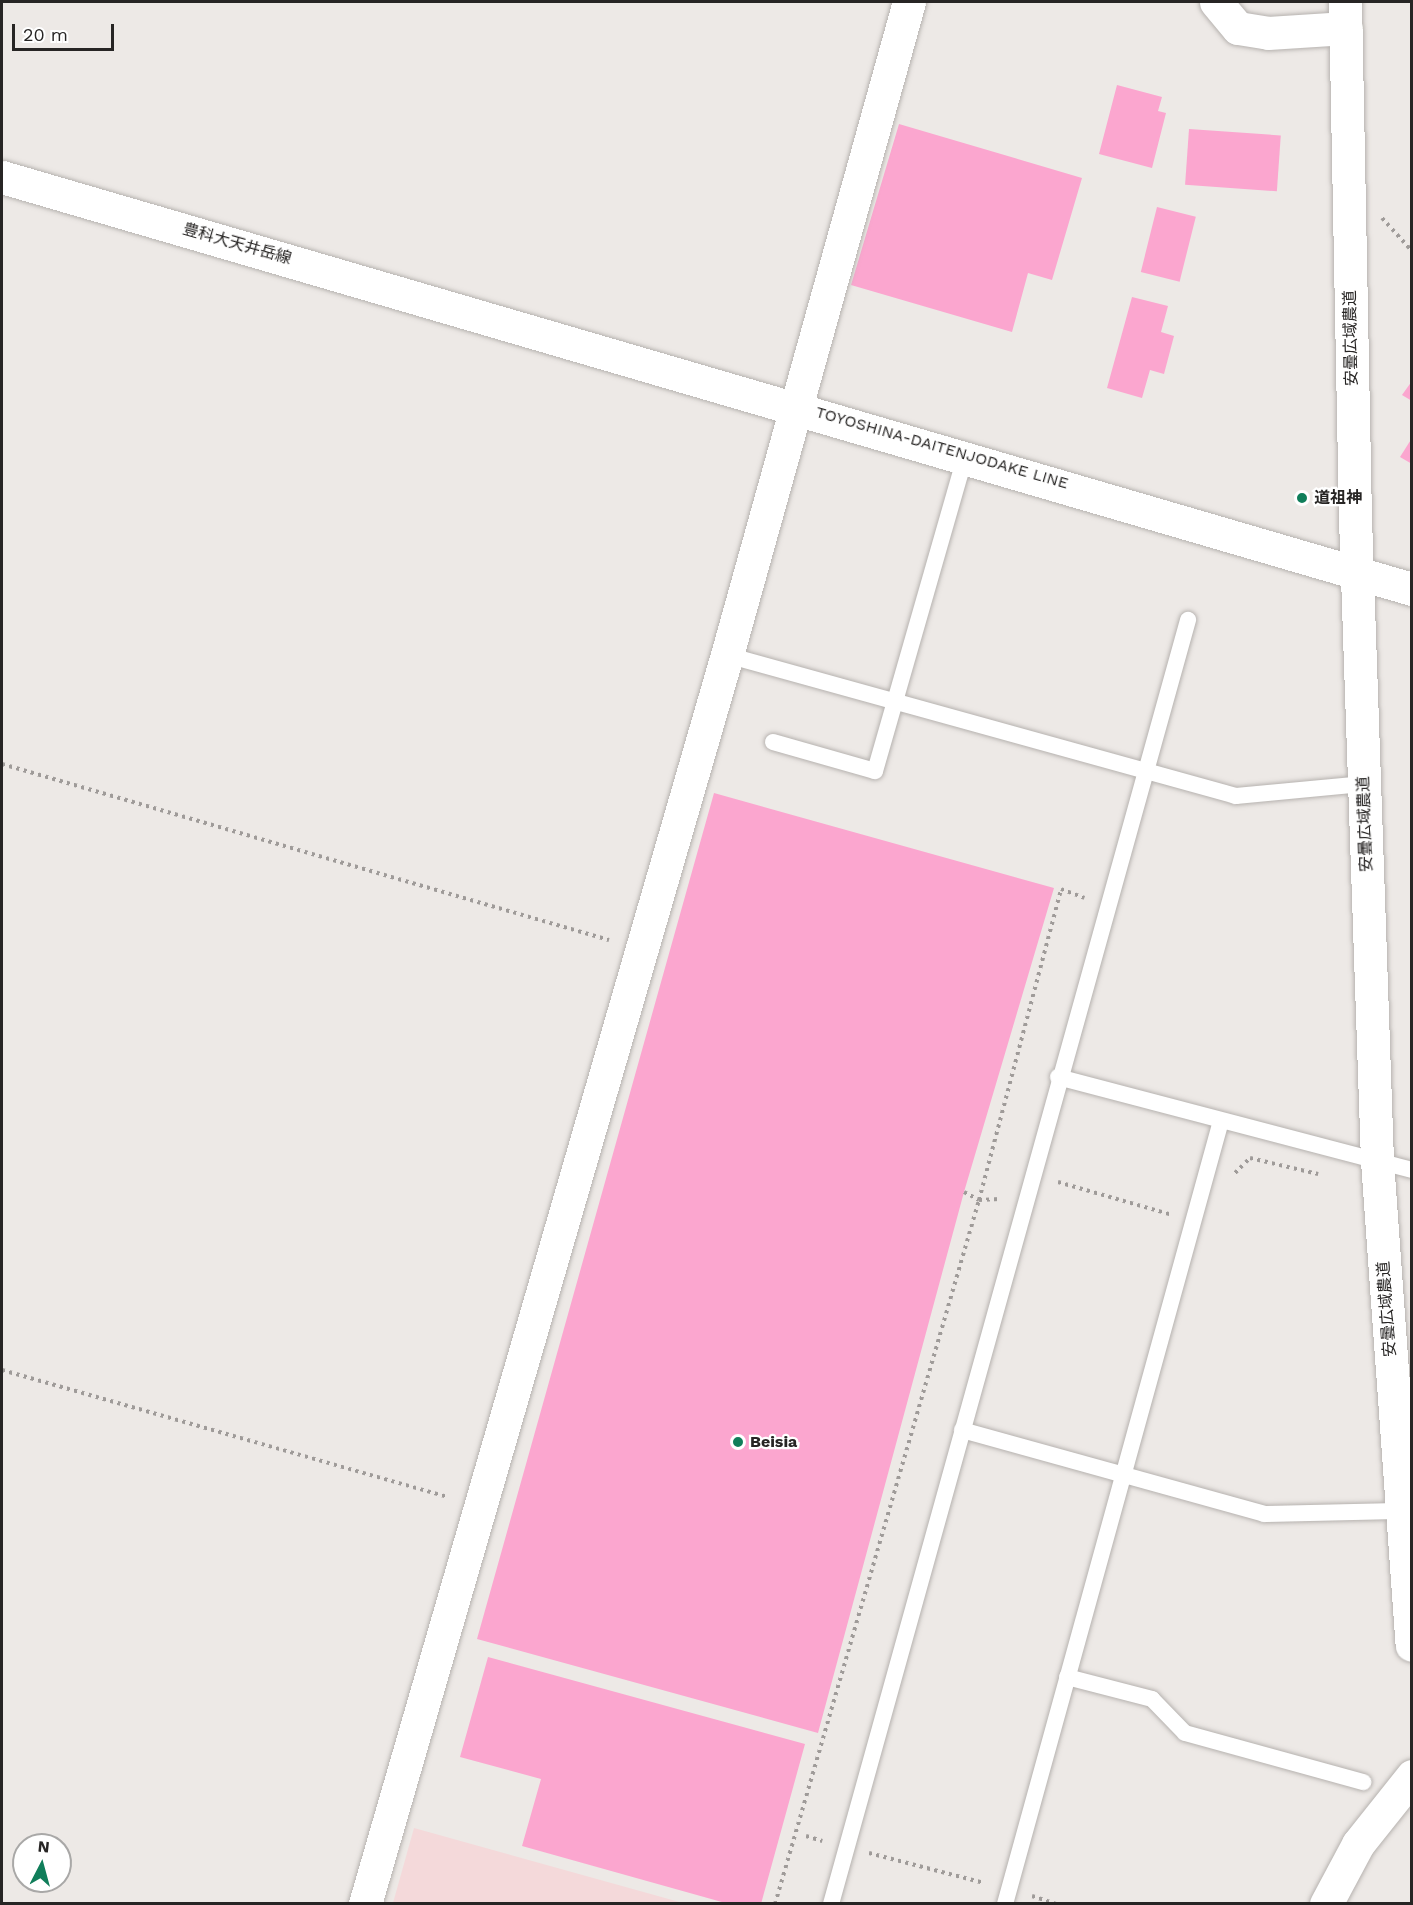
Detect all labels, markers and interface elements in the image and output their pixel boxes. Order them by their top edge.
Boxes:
scale bar [15,12,117,50]
text: 20 m [23,24,68,45]
street label: 豊科大天井岳線 [181,219,293,269]
street label: 安曇広域農道 [1341,290,1361,386]
street label: TOYOSHINA-DAITENJODAKE LINE [813,403,1071,493]
place label: 道祖神 [1314,488,1362,508]
marker: 道祖神 [1295,491,1309,505]
street label: 安曇広域農道 [1354,776,1376,872]
street label: 安曇広域農道 [1374,1260,1400,1358]
place label: Beisia [750,1432,797,1452]
marker: Beisia [731,1435,745,1449]
north arrow [12,1833,72,1893]
text: N [37,1837,51,1857]

